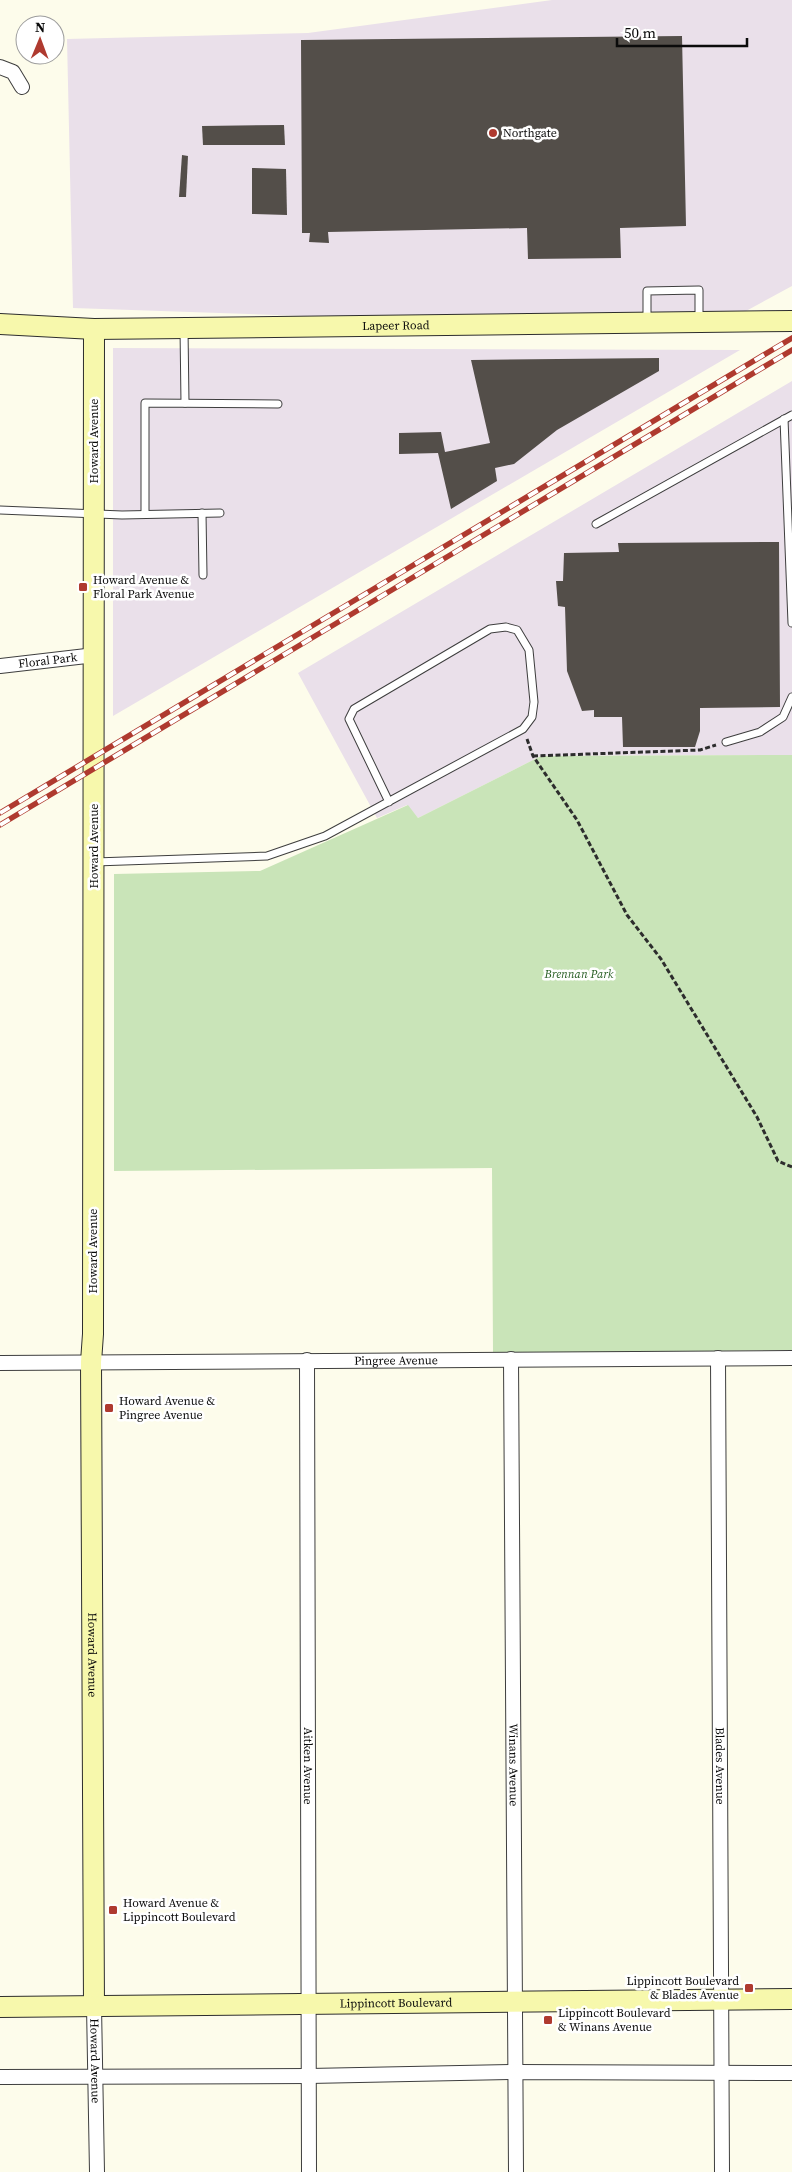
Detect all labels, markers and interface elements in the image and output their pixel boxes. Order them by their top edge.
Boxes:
north arrow [15,15,65,65]
scale bar [617,15,747,47]
text: N [35,17,46,37]
text: 50 m [624,22,656,43]
place label: Northgate [503,125,557,141]
marker: Northgate [487,127,499,139]
street label: Lapeer Road [362,317,430,334]
street label: Howard Avenue [86,399,102,483]
place label: Howard Avenue & Floral Park Avenue [93,572,194,602]
marker: Howard Avenue & Floral Park Avenue [77,581,89,593]
street label: Floral Park [17,649,78,672]
street label: Howard Avenue [86,804,102,888]
park label: Brennan Park [544,966,614,982]
street label: Howard Avenue [85,1209,101,1293]
street label: Pingree Avenue [354,1352,438,1369]
place label: Howard Avenue & Pingree Avenue [119,1393,216,1423]
marker: Howard Avenue & Pingree Avenue [103,1402,115,1414]
street label: Howard Avenue [84,1612,101,1697]
street label: Winans Avenue [505,1723,522,1807]
street label: Aitken Avenue [300,1727,316,1805]
street label: Blades Avenue [712,1727,728,1805]
place label: Howard Avenue & Lippincott Boulevard [123,1895,236,1925]
marker: Howard Avenue & Lippincott Boulevard [107,1904,119,1916]
place label: Lippincott Boulevard & Blades Avenue [626,1973,739,2003]
marker: Lippincott Boulevard & Blades Avenue [743,1982,755,1994]
street label: Lippincott Boulevard [340,1994,453,2012]
place label: Lippincott Boulevard & Winans Avenue [558,2005,671,2035]
marker: Lippincott Boulevard & Winans Avenue [542,2014,554,2026]
street label: Howard Avenue [86,2018,104,2104]

